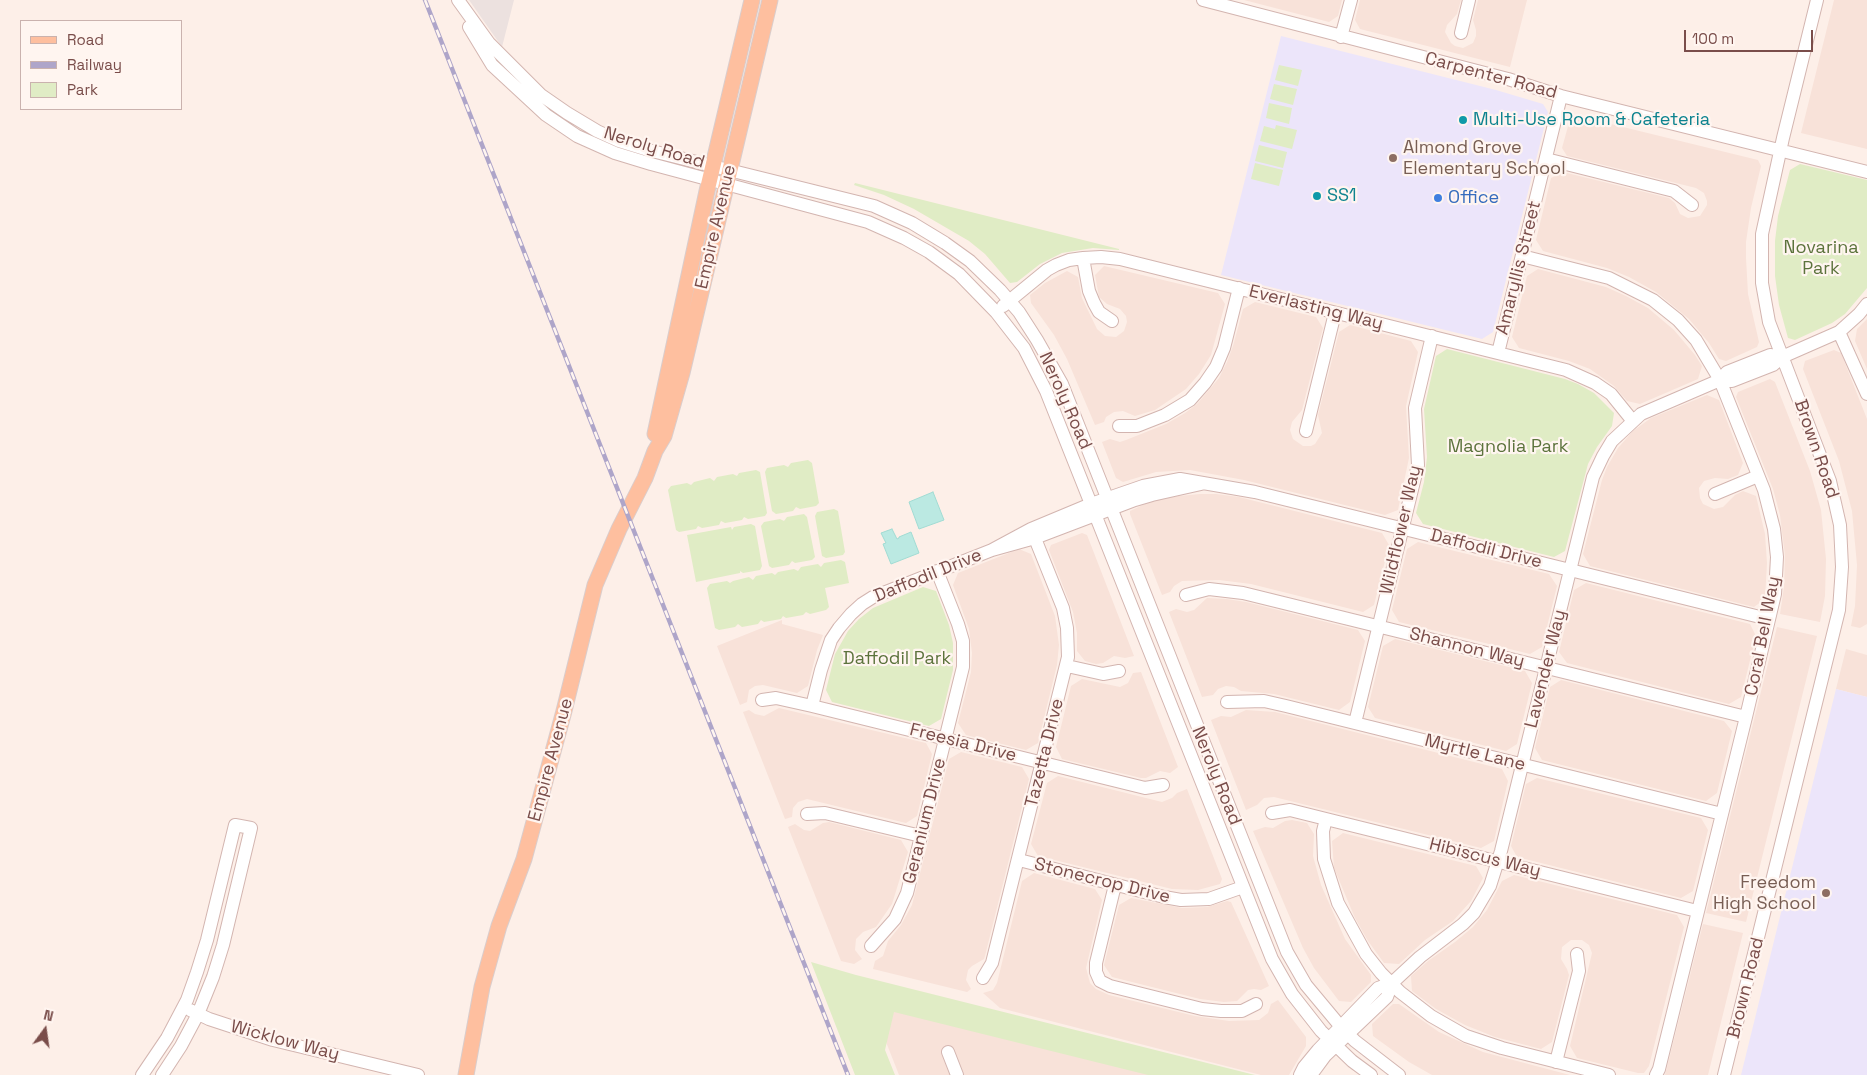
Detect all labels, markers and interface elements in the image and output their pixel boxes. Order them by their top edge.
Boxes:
legend [20,20,182,110]
scale bar [1687,20,1816,52]
text: 100 m [1692,29,1734,48]
text: Road [67,30,104,49]
street label: Carpenter Road [1423,48,1559,104]
text: Railway [67,55,122,74]
text: Park [67,80,98,99]
place label: Multi-Use Room & Cafeteria [1473,109,1710,131]
marker: Multi-Use Room & Cafeteria [1457,114,1469,126]
street label: Neroly Road [601,122,707,174]
place label: Almond Grove Elementary School [1403,137,1566,180]
marker: Almond Grove Elementary School [1387,152,1399,164]
street label: Empire Avenue [691,163,741,291]
place label: SS1 [1327,185,1357,207]
place label: Office [1448,187,1499,209]
marker: SS1 [1311,190,1323,202]
marker: Office [1432,192,1444,204]
street label: Amaryllis Street [1492,199,1546,337]
park label: Novarina Park [1783,237,1859,280]
street label: Everlasting Way [1247,281,1385,335]
street label: Neroly Road [1034,349,1096,453]
street label: Brown Road [1789,397,1843,501]
park label: Magnolia Park [1448,436,1568,458]
street label: Wildflower Way [1376,463,1426,597]
street label: Daffodil Drive [1428,525,1544,573]
street label: Daffodil Drive [871,545,985,607]
street label: Coral Bell Way [1741,574,1785,698]
street label: Lavender Way [1521,608,1571,730]
street label: Shannon Way [1407,623,1527,673]
park label: Daffodil Park [843,648,951,670]
street label: Empire Avenue [524,696,578,824]
street label: Tazetta Drive [1021,696,1069,810]
street label: Freesia Drive [907,719,1019,767]
street label: Neroly Road [1186,724,1246,828]
street label: Myrtle Lane [1422,730,1528,776]
street label: Geranium Drive [899,756,951,886]
street label: Hibiscus Way [1427,834,1543,882]
street label: Stonecrop Drive [1032,854,1172,908]
place label: Freedom High School [1713,872,1816,914]
marker: Freedom High School [1820,887,1832,899]
street label: Brown Road [1723,935,1769,1041]
north arrow [20,1005,70,1055]
text: N [42,1006,55,1025]
street label: Wicklow Way [228,1016,342,1066]

